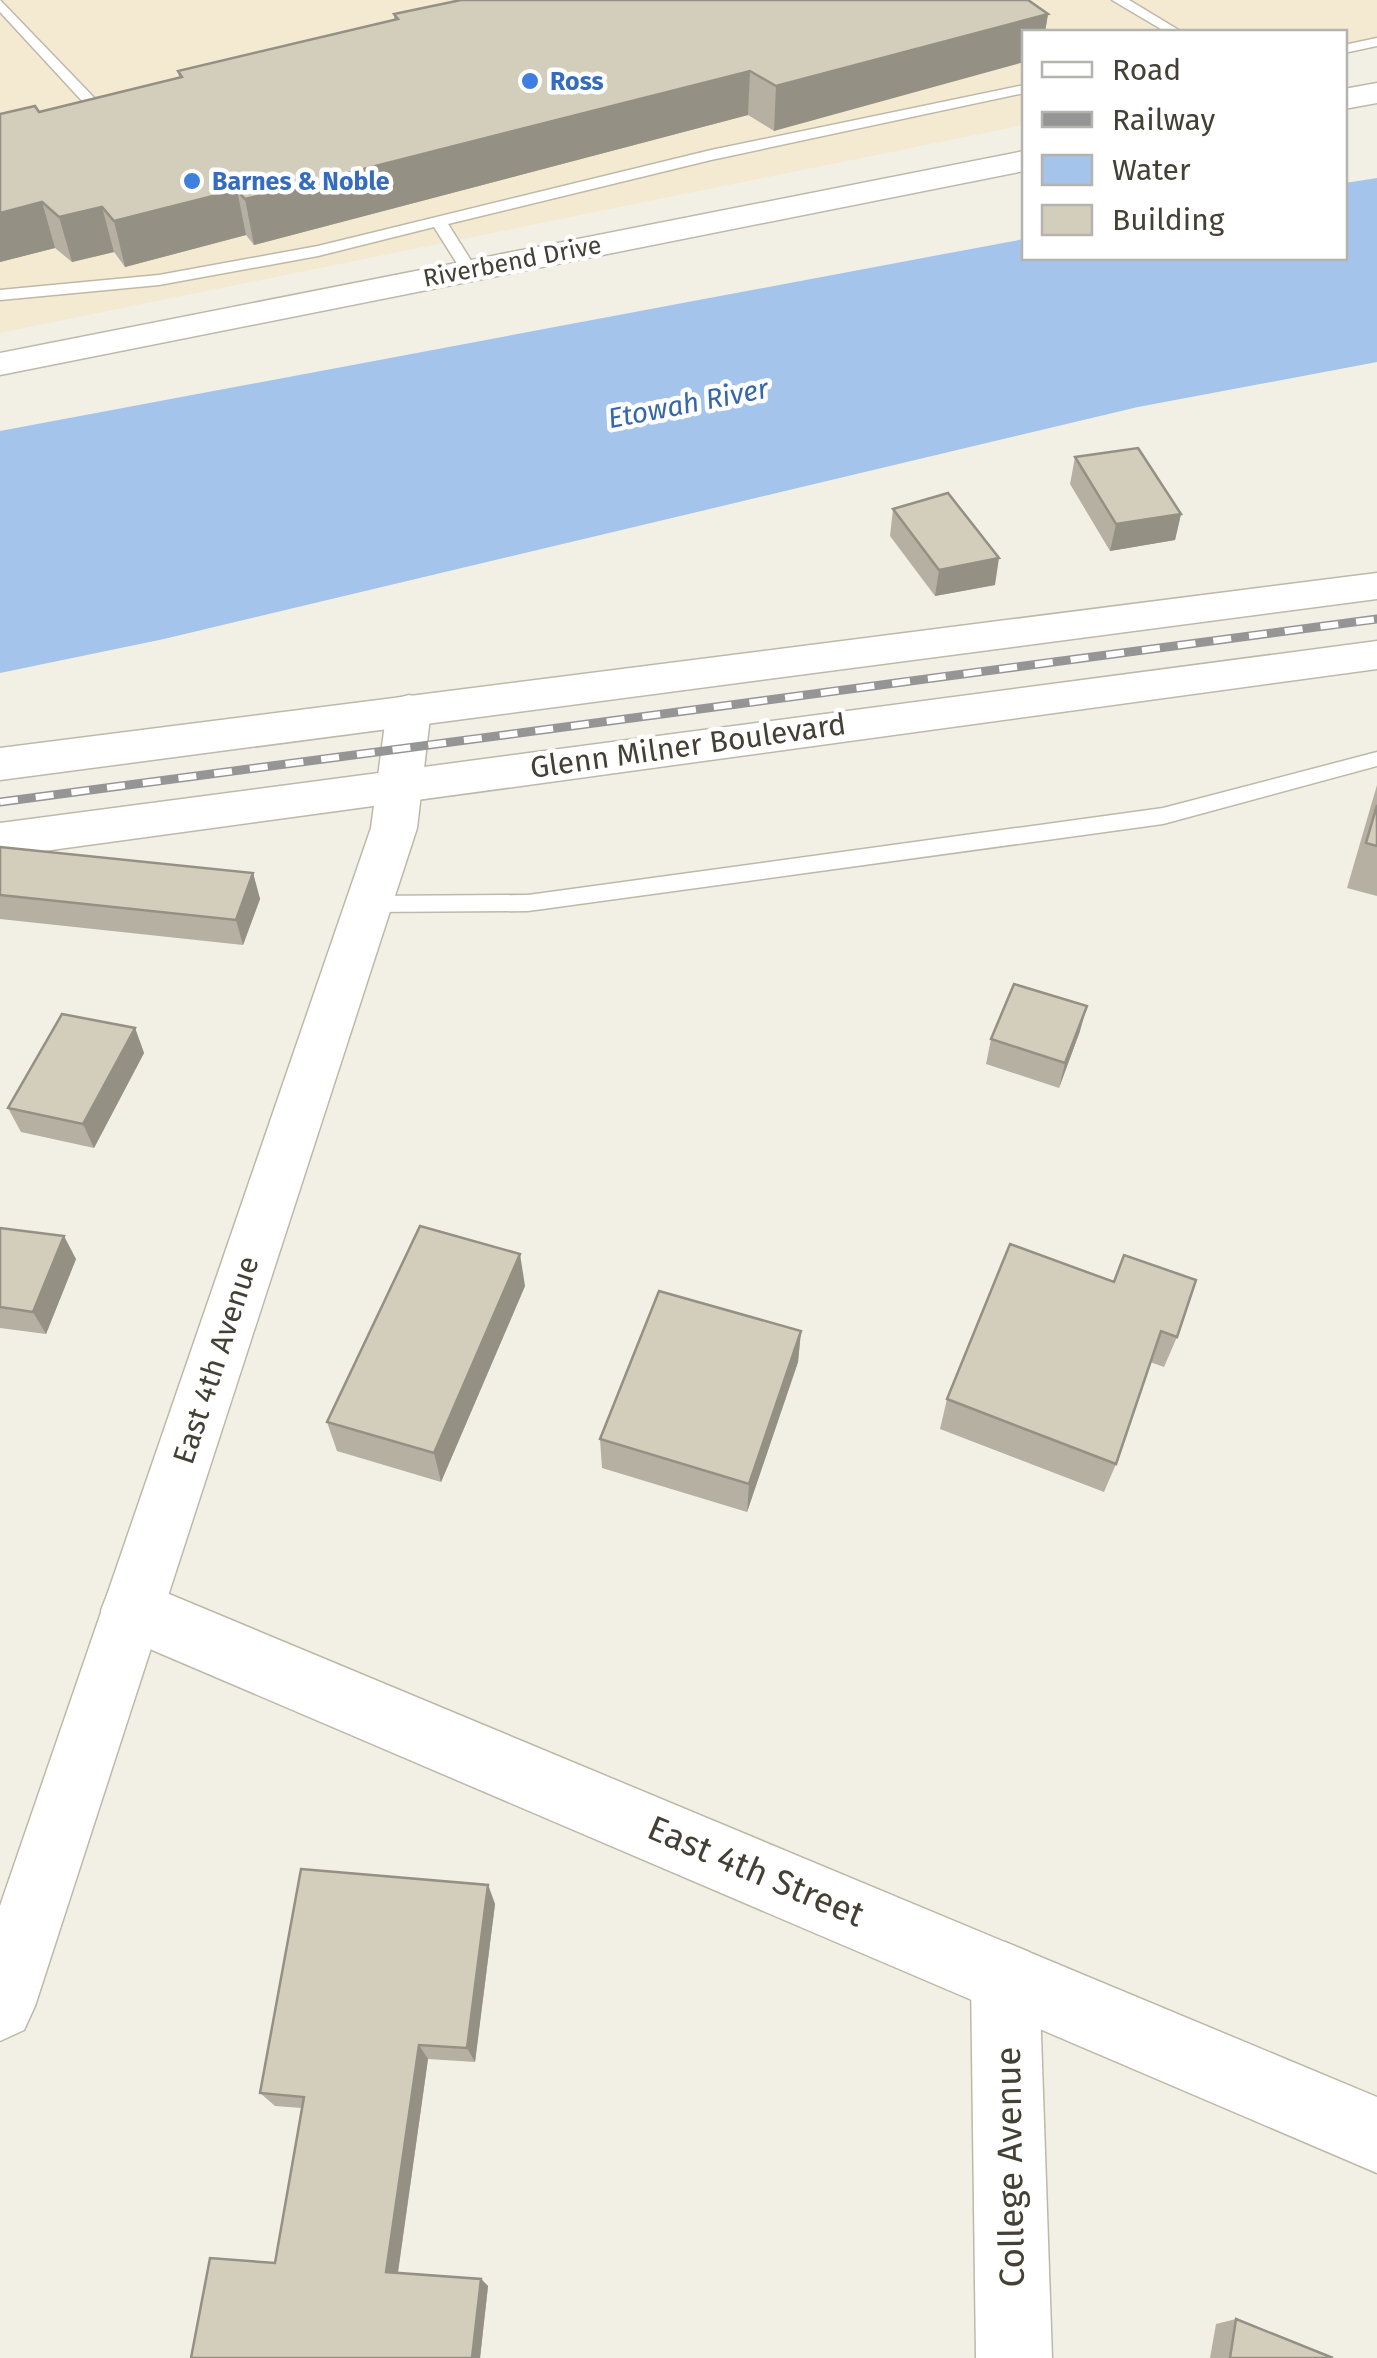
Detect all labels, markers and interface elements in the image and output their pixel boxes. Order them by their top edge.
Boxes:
legend [1022,30,1347,260]
text: Road [1112,52,1181,88]
place label: Ross [550,67,604,97]
marker: Ross [519,70,541,92]
text: Railway [1112,102,1215,138]
text: Water [1112,152,1191,188]
place label: Barnes & Noble [212,167,390,197]
marker: Barnes & Noble [181,170,203,192]
text: Building [1112,202,1225,238]
street label: Riverbend Drive [420,230,604,294]
water label: Etowah River [605,372,772,435]
street label: Glenn Milner Boulevard [528,706,848,786]
street label: East 4th Avenue [165,1252,267,1468]
street label: East 4th Street [641,1806,871,1936]
street label: College Avenue [987,2046,1033,2288]

